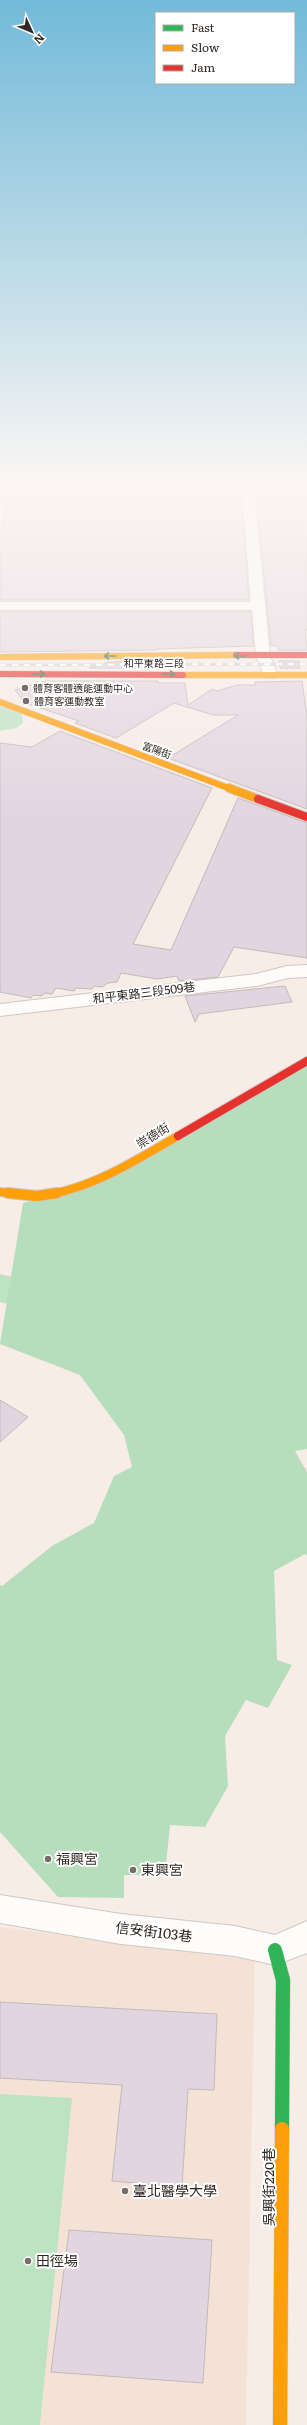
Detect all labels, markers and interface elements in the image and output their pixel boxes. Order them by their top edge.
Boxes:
north arrow [12,12,52,52]
legend [155,12,295,84]
text: Fast [191,18,215,36]
text: N [31,31,49,49]
text: Slow [191,38,220,56]
text: Jam [191,58,216,76]
one-way arrow [104,652,117,660]
one-way arrow [234,652,247,660]
street label: 和平東路三段 [124,655,184,670]
one-way arrow [32,670,45,678]
one-way arrow [162,670,175,678]
place label: 體育客體適能運動中心 [33,680,133,695]
marker: 體育客體適能運動中心 [20,683,30,693]
place label: 體育客運動教室 [34,693,104,708]
marker: 體育客運動教室 [21,696,31,706]
street label: 富陽街 [141,737,174,762]
street label: 和平東路三段509巷 [92,977,196,1007]
street label: 崇德街 [132,1118,173,1152]
place label: 福興宮 [56,1848,98,1868]
marker: 福興宮 [43,1854,53,1864]
place label: 東興宮 [141,1859,183,1879]
marker: 東興宮 [128,1865,138,1875]
street label: 信安街103巷 [115,1916,194,1946]
street label: 吳興街220巷 [258,2148,278,2226]
place label: 臺北醫學大學 [133,2180,217,2200]
marker: 臺北醫學大學 [120,2186,130,2196]
place label: 田徑場 [36,2250,78,2270]
marker: 田徑場 [23,2256,33,2266]

